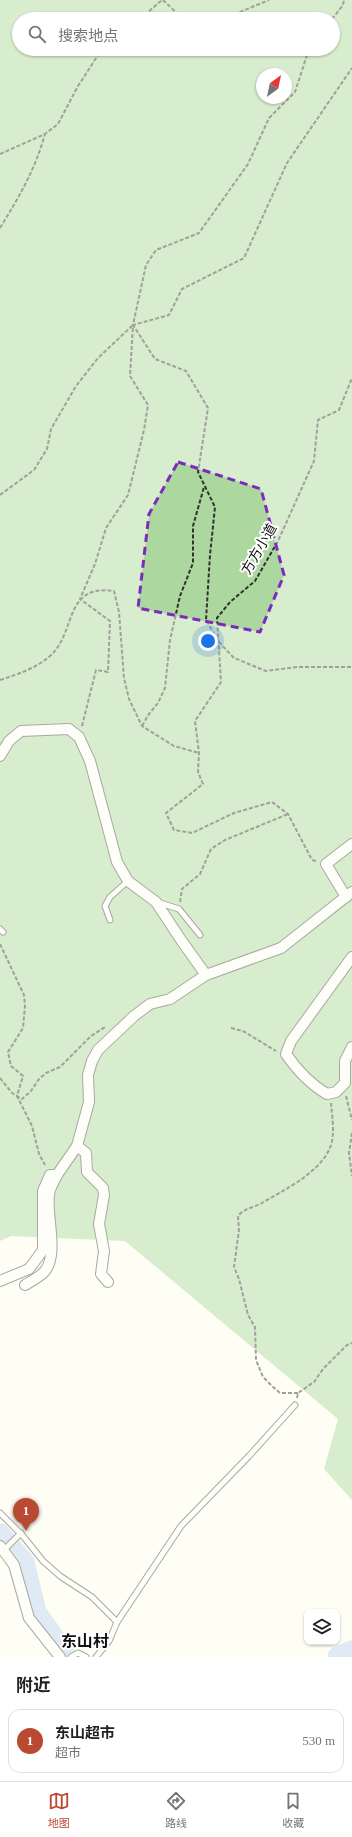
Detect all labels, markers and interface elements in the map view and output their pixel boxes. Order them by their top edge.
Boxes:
search box [12,12,340,56]
icon: search [26,23,48,45]
text: 搜索地点 [58,28,118,44]
north arrow [256,68,292,104]
street label: 方方小道 [239,521,279,577]
your location [198,631,218,651]
pin: 1 [13,1498,39,1531]
map controls [304,1609,340,1645]
button: layers [304,1609,340,1645]
district label: 东山村 [61,1632,109,1650]
text: 附近 [16,1676,50,1695]
text: 东山超市 [55,1725,115,1741]
text: 1 [27,1733,33,1748]
text: 530 m [302,1733,335,1748]
text: 超市 [55,1745,81,1760]
tab: 地图 [48,1790,70,1830]
tab: 路线 [165,1790,187,1830]
tab: 收藏 [282,1790,304,1830]

